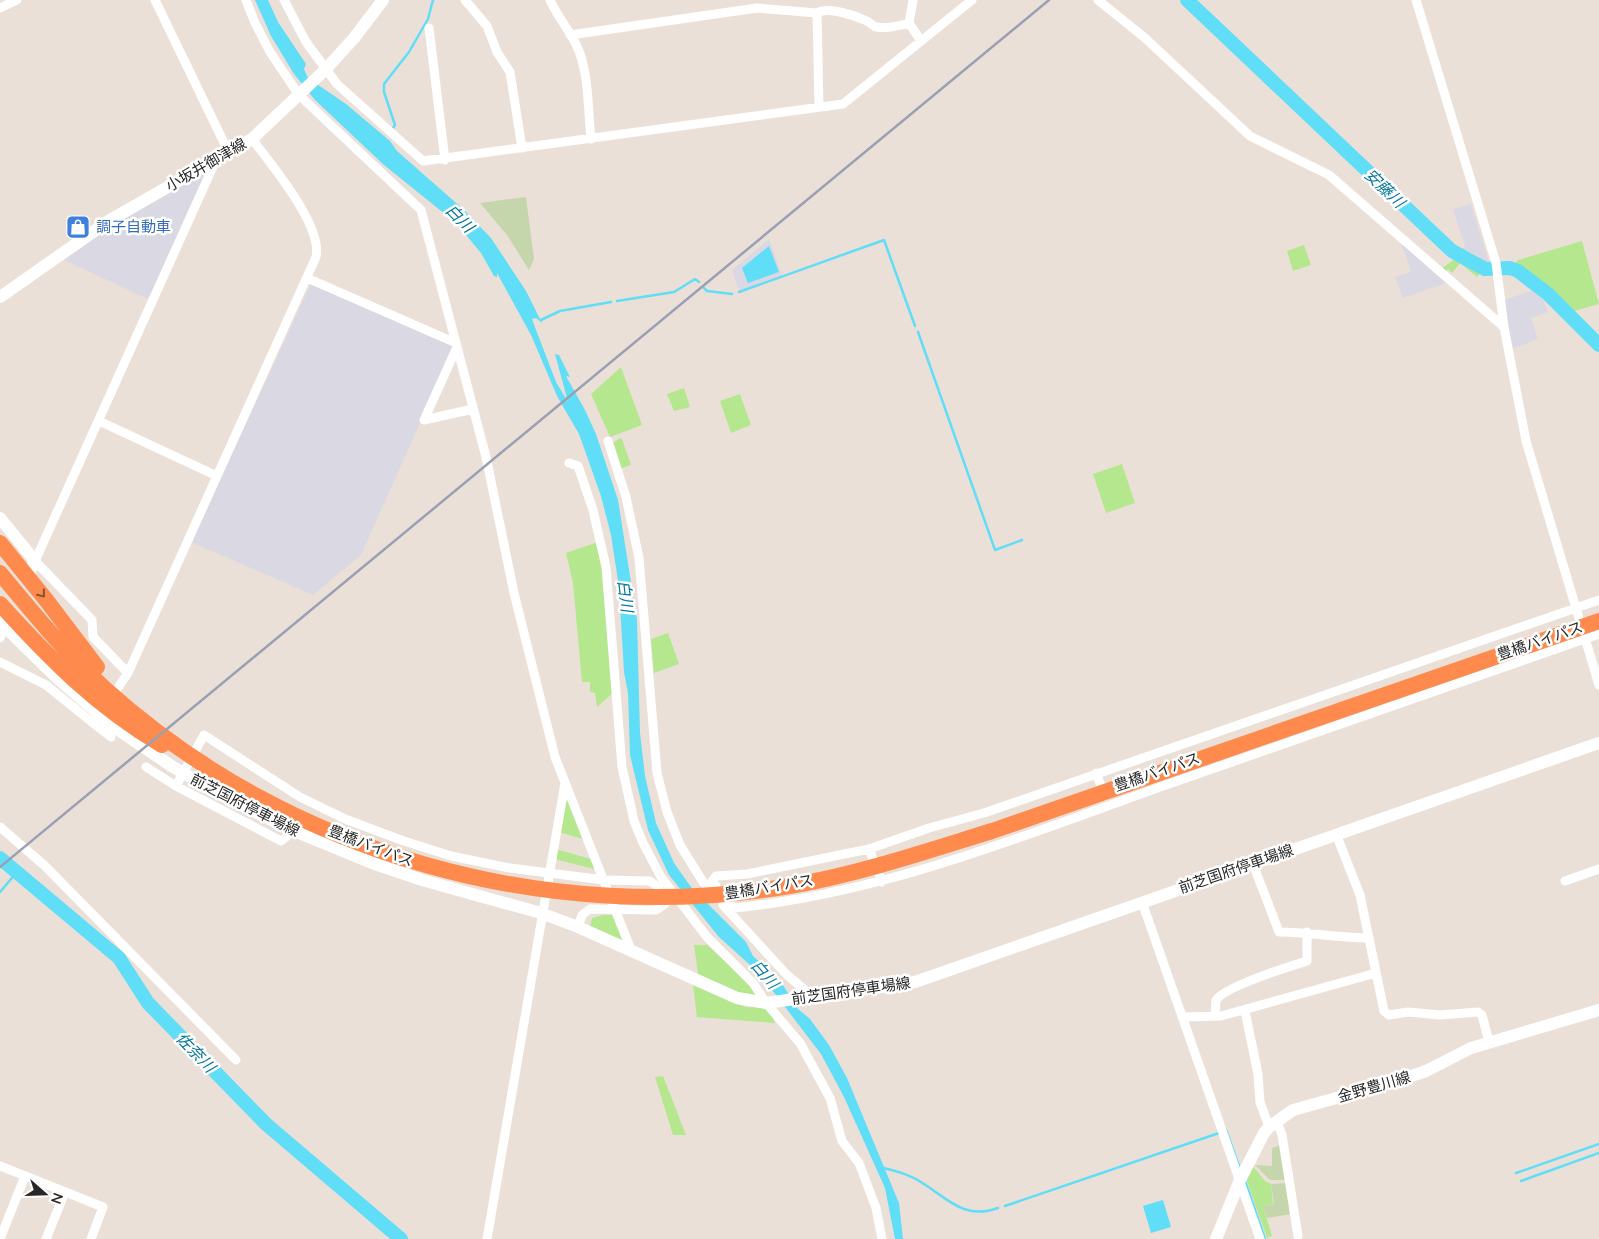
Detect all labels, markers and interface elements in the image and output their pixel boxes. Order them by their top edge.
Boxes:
street label: 小坂井御津線 [162,134,249,195]
water label: 安藤川 [1361,164,1411,213]
water label: 白川 [442,200,480,238]
shop icon: 調子自動車 [65,214,91,240]
place label: 調子自動車 [96,217,171,236]
water label: 白川 [614,579,638,615]
one-way arrow [36,588,44,597]
street label: 豊橋バイパス [1494,617,1585,664]
street label: 豊橋バイパス [1111,748,1202,795]
street label: 前芝国府停車場線 [187,769,303,840]
street label: 豊橋バイパス [326,821,416,870]
street label: 前芝国府停車場線 [1176,840,1296,897]
street label: 豊橋バイパス [723,870,815,903]
water label: 白川 [747,955,784,994]
street label: 前芝国府停車場線 [790,973,912,1008]
water label: 佐奈川 [172,1028,221,1078]
street label: 金野豊川線 [1335,1067,1413,1106]
north arrow [20,1169,70,1219]
text: N [47,1190,67,1206]

